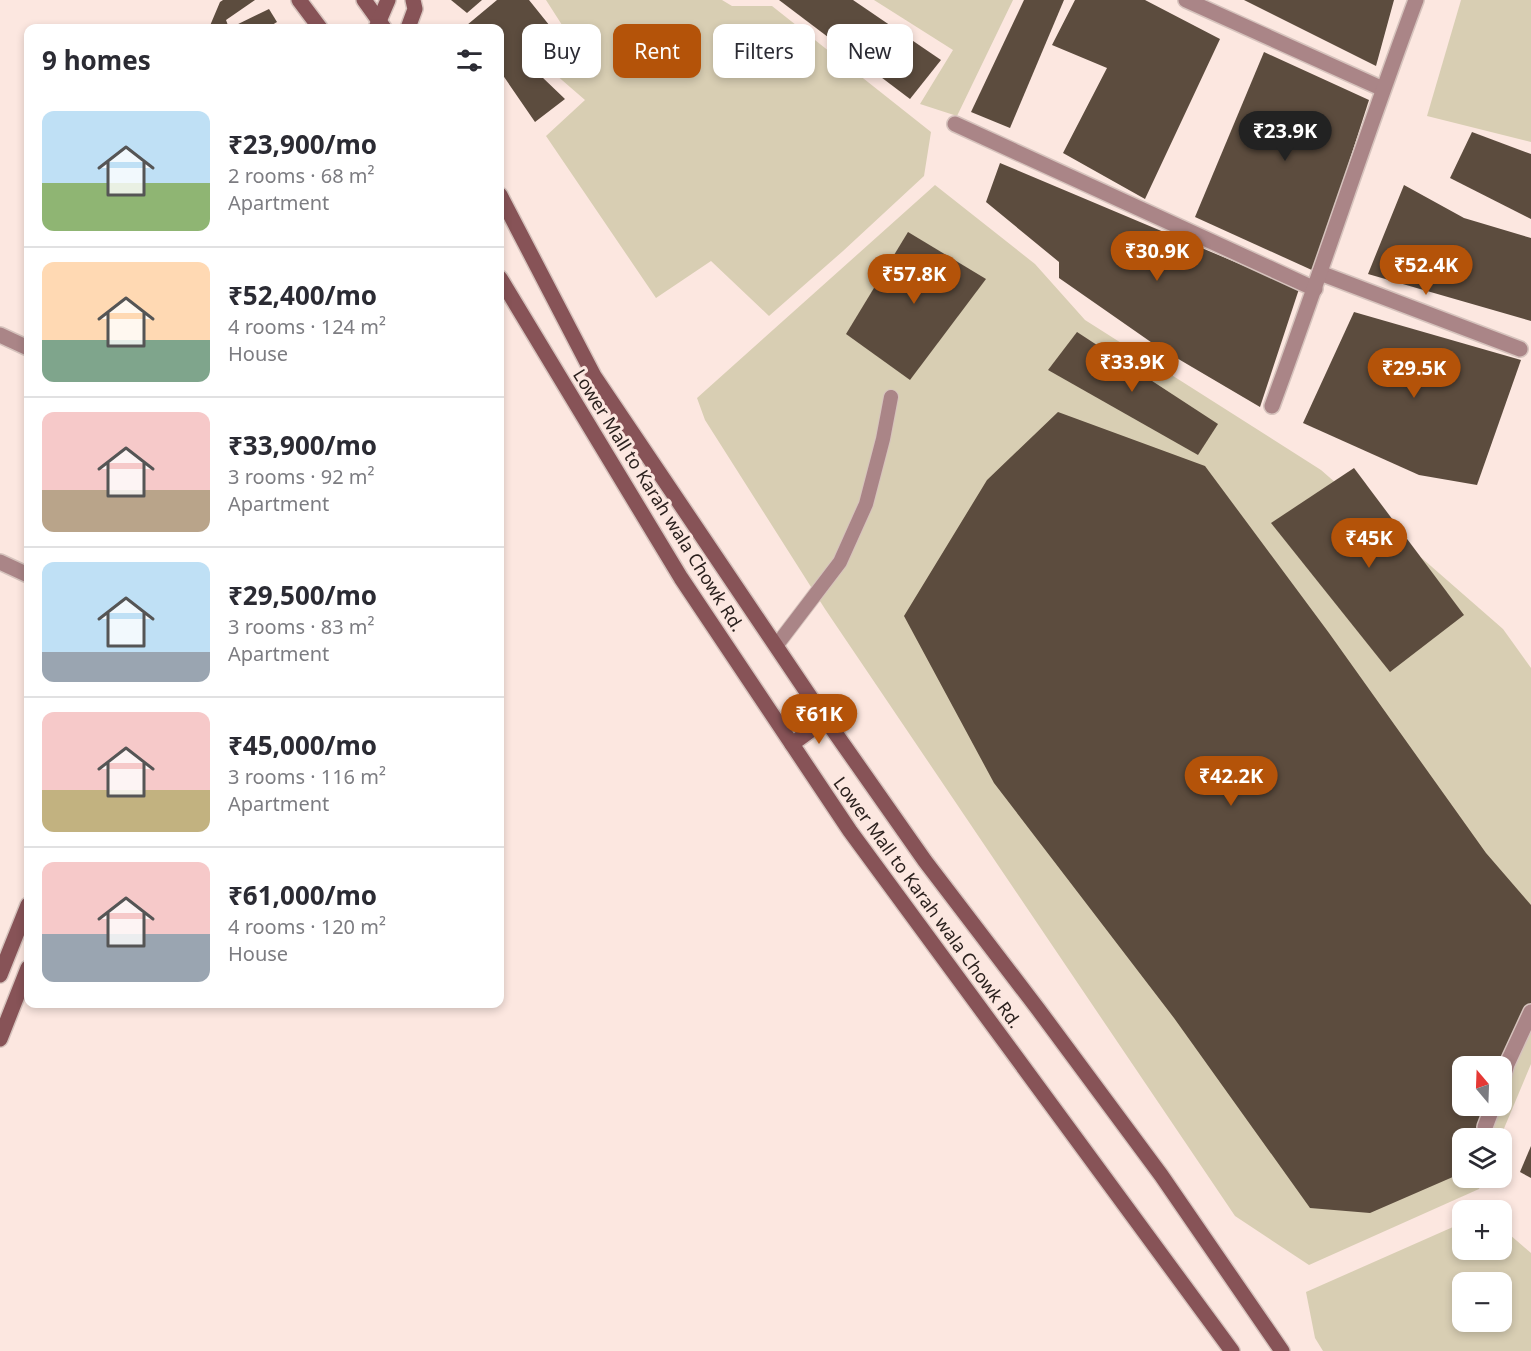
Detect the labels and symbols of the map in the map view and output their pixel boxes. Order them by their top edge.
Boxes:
pin: ₹23.9K [1236,111,1334,162]
pin: ₹30.9K [1108,231,1206,282]
pin: ₹52.4K [1377,245,1475,296]
pin: ₹57.8K [865,254,963,305]
pin: ₹33.9K [1083,342,1181,393]
pin: ₹29.5K [1365,348,1463,399]
street label: Lower Mall to Karah wala Chowk Rd. [568,364,750,636]
pin: ₹45K [1333,518,1405,569]
pin: ₹61K [783,694,855,745]
pin: ₹42.2K [1182,756,1280,807]
street label: Lower Mall to Karah wala Chowk Rd. [829,771,1027,1033]
north arrow [1452,1056,1512,1116]

